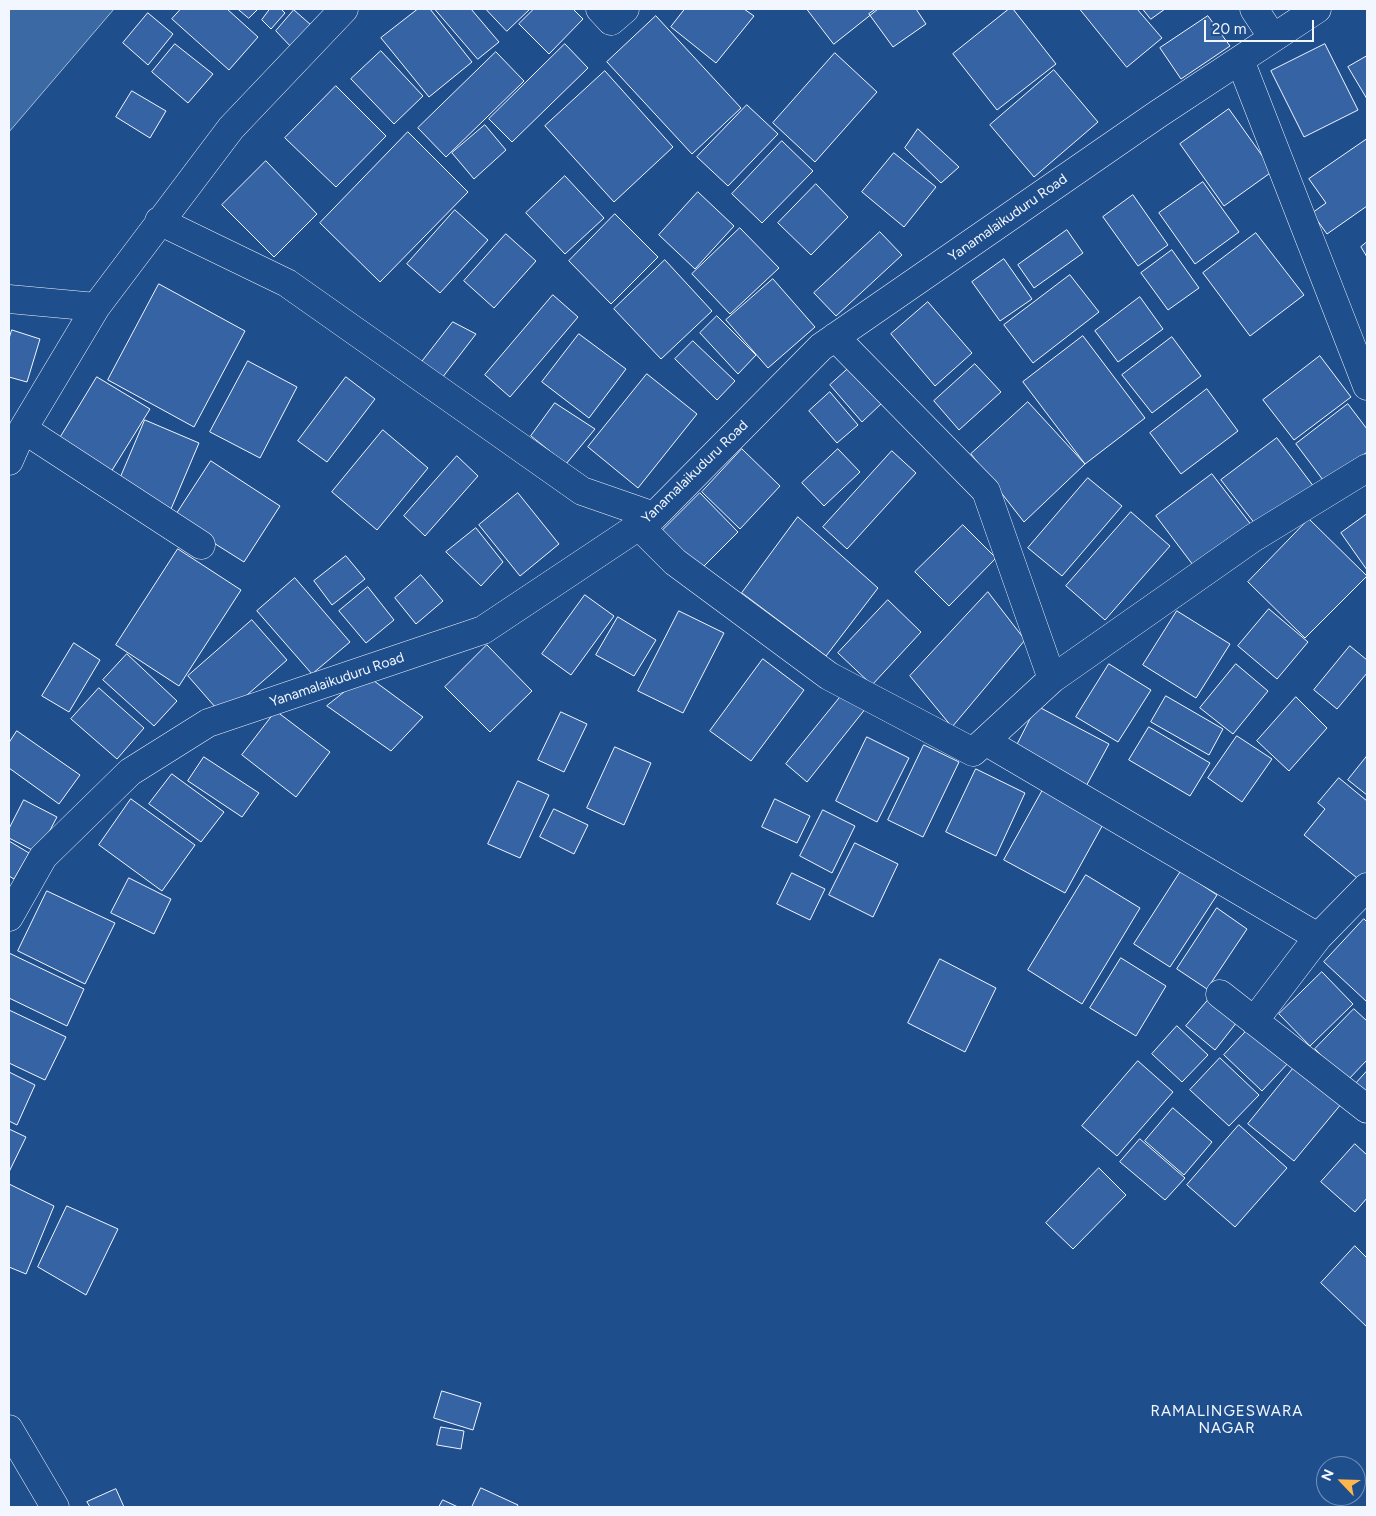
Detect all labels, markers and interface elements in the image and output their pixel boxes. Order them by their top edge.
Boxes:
scale bar [1206,10,1316,42]
text: 20 m [1212,20,1246,38]
street label: Yanamalaikuduru Road [945,171,1071,265]
street label: Yanamalaikuduru Road [638,417,752,527]
street label: Yanamalaikuduru Road [268,649,406,711]
district label: RAMALINGESWARA NAGAR [1149,1403,1305,1438]
north arrow [1316,1456,1366,1506]
text: N [1318,1467,1338,1484]

